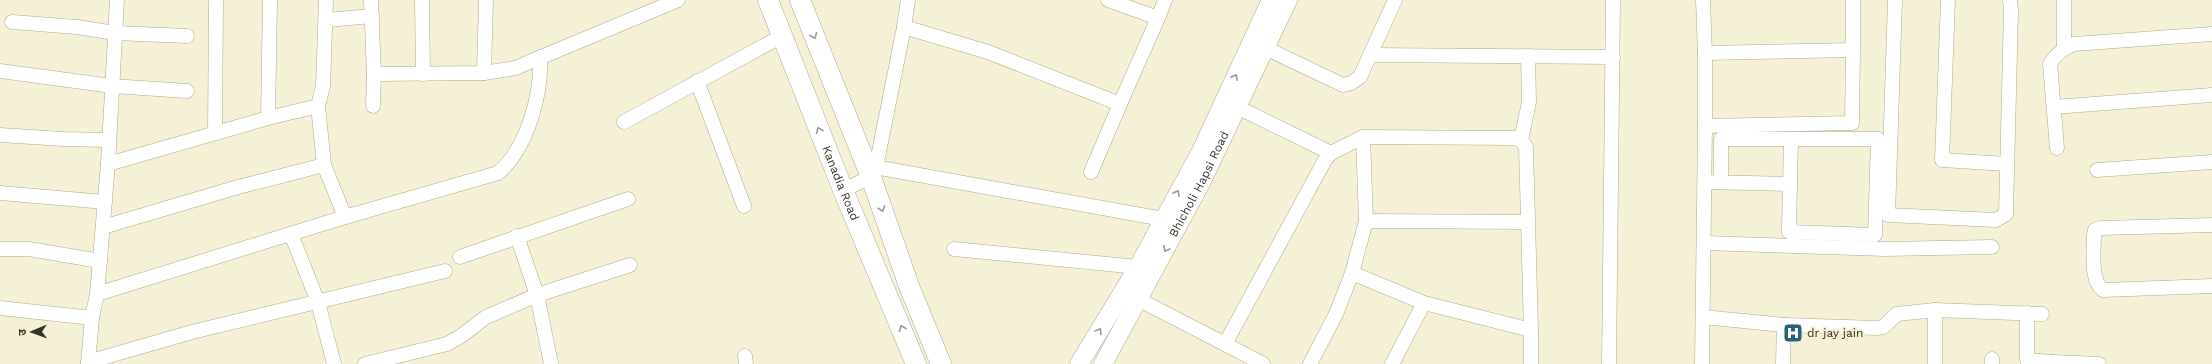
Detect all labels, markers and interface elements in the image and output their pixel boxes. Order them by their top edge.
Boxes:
one-way arrow [810,33,818,40]
one-way arrow [1230,74,1238,81]
one-way arrow [816,127,824,134]
street label: Bhicholi Hapsi Road [1166,129,1232,239]
street label: Kanadia Road [819,144,862,223]
one-way arrow [1173,190,1180,198]
one-way arrow [878,206,886,213]
one-way arrow [1163,244,1171,252]
north arrow [12,312,52,352]
hospital icon: dr jay jain [1782,322,1804,344]
one-way arrow [899,324,907,331]
place label: dr jay jain [1807,326,1863,340]
text: उ [16,328,29,336]
one-way arrow [1095,328,1102,335]

